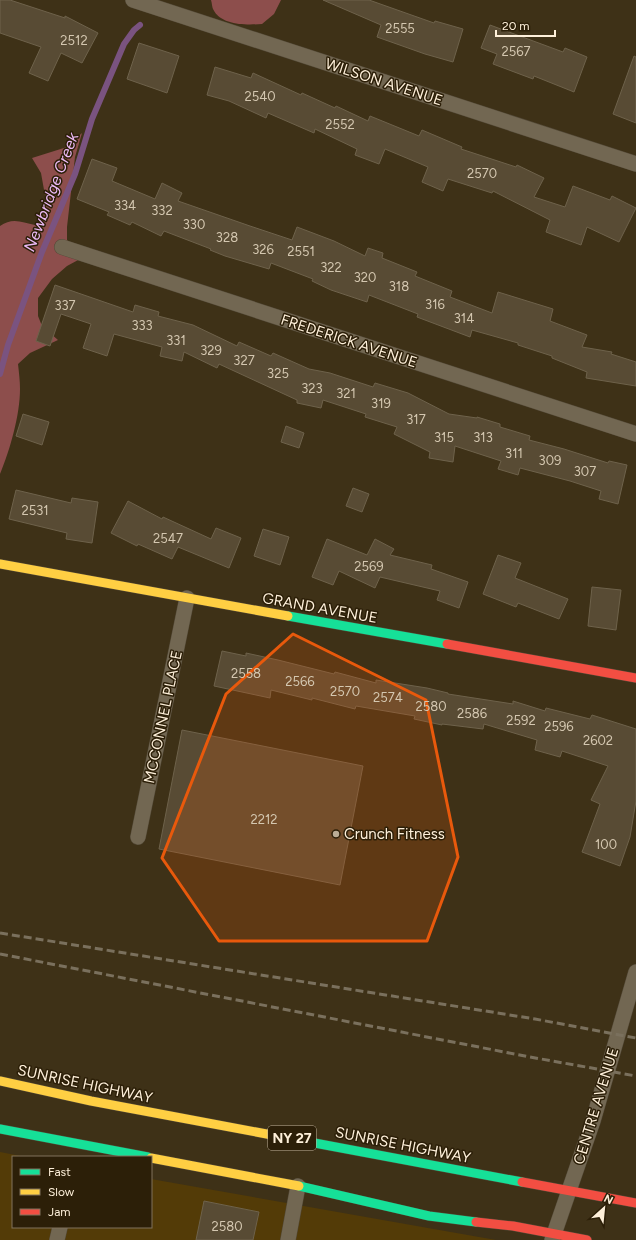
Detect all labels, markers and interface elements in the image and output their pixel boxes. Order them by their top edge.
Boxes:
scale bar [496,12,555,38]
text: 20 m [502,19,530,33]
house number: 2555 [385,21,415,36]
house number: 2512 [60,33,88,48]
house number: 2567 [501,44,531,59]
street label: WILSON AVENUE [323,55,445,109]
house number: 2540 [244,89,276,104]
house number: 2552 [325,117,355,132]
water label: Newbridge Creek [20,129,83,254]
house number: 2570 [467,166,497,181]
house number: 334 [114,198,136,213]
house number: 332 [151,203,173,218]
house number: 330 [183,217,205,232]
house number: 328 [216,230,238,245]
house number: 326 [252,242,274,257]
house number: 2551 [287,244,315,259]
house number: 322 [320,260,342,275]
house number: 320 [354,270,376,285]
house number: 318 [389,279,409,294]
house number: 316 [425,297,445,312]
house number: 337 [54,298,76,313]
street label: FREDERICK AVENUE [278,310,420,372]
house number: 314 [454,311,474,326]
house number: 333 [131,318,153,333]
house number: 331 [166,333,186,348]
house number: 329 [200,343,222,358]
house number: 327 [233,353,255,368]
house number: 325 [267,366,289,381]
house number: 323 [301,381,323,396]
house number: 321 [336,386,356,401]
house number: 319 [371,396,391,411]
house number: 317 [406,412,426,427]
house number: 315 [434,430,454,445]
house number: 313 [473,430,493,445]
house number: 311 [505,446,523,461]
house number: 309 [539,453,561,468]
house number: 307 [574,464,596,479]
house number: 2531 [21,503,49,518]
house number: 2547 [153,531,183,546]
house number: 2569 [354,559,384,574]
street label: GRAND AVENUE [261,589,379,627]
street label: MCCONNEL PLACE [140,649,186,785]
house number: 2558 [231,666,261,681]
house number: 2566 [285,674,315,689]
house number: 2570 [330,684,360,699]
house number: 2574 [373,690,403,705]
house number: 2580 [415,699,447,714]
house number: 2586 [457,706,487,721]
house number: 2592 [506,713,536,728]
house number: 2596 [544,719,574,734]
house number: 2602 [583,733,613,748]
house number: 2212 [250,812,278,827]
place label: Crunch Fitness [344,825,445,843]
marker: Crunch Fitness [331,829,341,839]
house number: 100 [595,837,617,852]
street label: CENTRE AVENUE [570,1045,622,1167]
street label: SUNRISE HIGHWAY [16,1061,154,1107]
street label: SUNRISE HIGHWAY [334,1123,472,1167]
road number: NY 27 [268,1126,316,1150]
legend [12,1156,152,1228]
text: Fast [48,1165,71,1179]
text: Slow [48,1185,75,1199]
north arrow [584,1188,624,1228]
text: N [602,1192,615,1207]
text: Jam [48,1205,71,1219]
house number: 2580 [211,1219,243,1234]

